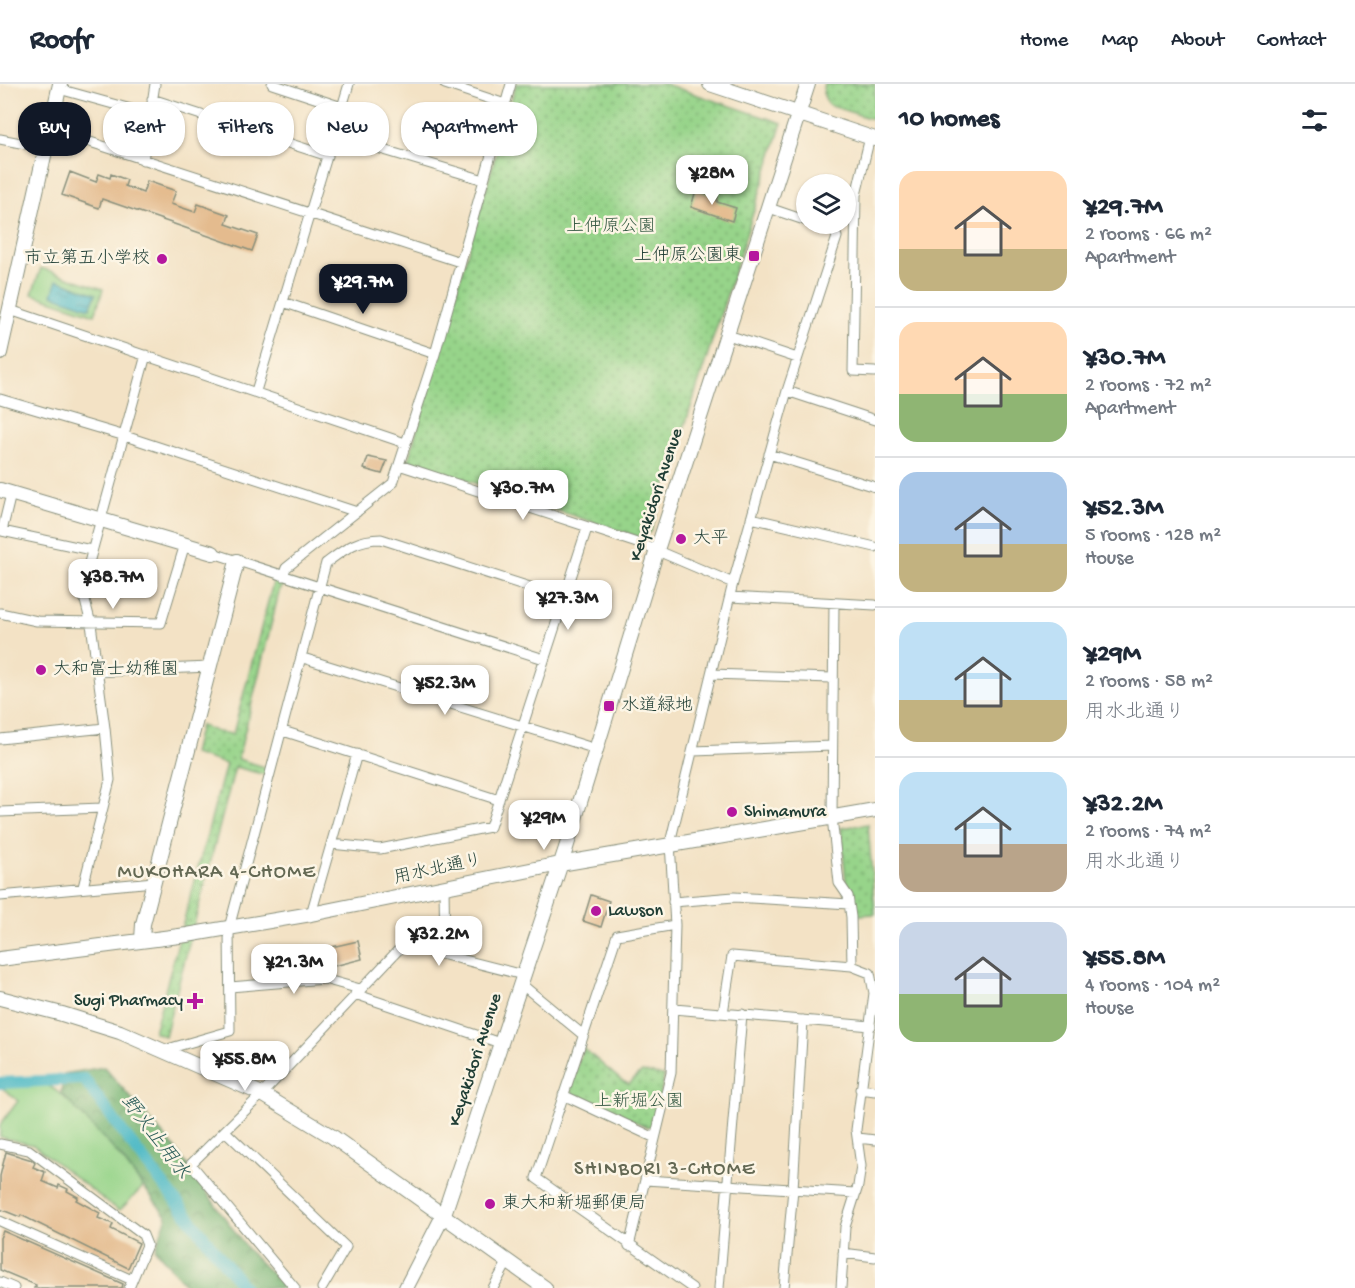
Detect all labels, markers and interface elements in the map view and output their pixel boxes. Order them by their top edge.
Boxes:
text: Roofr [30,25,92,58]
text: Home [1020,29,1068,54]
text: Map [1101,29,1138,54]
text: About [1171,29,1224,54]
text: Contact [1257,29,1325,54]
chip: Buy [18,102,91,156]
chip: Rent [103,102,185,156]
chip: Filters [197,102,294,156]
chip: New [306,102,389,156]
chip: Apartment [401,102,537,156]
icon: filters [1298,104,1331,137]
text: 10 homes [899,105,999,136]
pin: ¥28M [676,155,748,206]
text: ¥28M [690,163,734,186]
map controls [796,174,856,234]
button: layers [796,174,856,234]
text: ¥29.7M [1085,193,1163,224]
icon: home [947,195,1019,267]
park label: 上仲原公園 [566,216,656,238]
text: 2 rooms · 66 m² [1085,224,1212,247]
place label: 上仲原公園東 [634,245,742,267]
text: Apartment [1085,247,1175,270]
place label: 市立第五小学校 [24,248,150,270]
marker: 上仲原公園東 [747,249,761,263]
marker: 市立第五小学校 [155,252,169,266]
pin: ¥29.7M [314,264,412,315]
text: ¥29.7M [333,272,393,295]
text: ¥30.7M [1085,344,1165,375]
icon: home [947,346,1019,418]
text: 2 rooms · 72 m² [1085,375,1212,398]
text: Apartment [1085,398,1175,421]
street label: Keyakidori Avenue [626,425,689,564]
pin: ¥30.7M [474,470,572,521]
text: ¥30.7M [492,478,554,501]
text: ¥52.3M [1085,494,1163,525]
icon: home [947,496,1019,568]
text: 5 rooms · 128 m² [1085,525,1221,548]
place label: 大平 [693,529,729,550]
marker: 大平 [674,532,688,546]
text: House [1085,548,1134,571]
pin: ¥38.7M [64,559,162,610]
text: ¥38.7M [82,567,144,590]
pin: ¥27.3M [519,580,617,631]
text: ¥27.3M [538,588,598,611]
text: ¥29M [1085,640,1141,671]
icon: home [947,646,1019,718]
place label: 大和富士幼稚園 [53,659,179,681]
marker: 大和富士幼稚園 [34,663,48,677]
pin: ¥52.3M [396,665,494,716]
text: 2 rooms · 58 m² [1085,671,1213,694]
text: ¥52.3M [415,673,475,696]
place label: 水道緑地 [621,695,693,717]
marker: 水道緑地 [602,699,616,713]
text: 用水北通り [1085,702,1185,725]
text: ¥32.2M [1085,790,1162,821]
icon: home [947,796,1019,868]
pin: ¥29M [508,800,580,851]
place label: Shimamura [744,802,827,823]
marker: Shimamura [725,805,739,819]
text: ¥29M [523,808,565,831]
text: 2 rooms · 74 m² [1085,821,1211,844]
street label: 用水北通り [392,850,484,890]
text: 用水北通り [1085,852,1185,875]
district label: MUKOHARA 4-CHOME [117,862,317,885]
place label: Lawson [608,901,664,922]
marker: Lawson [589,904,603,918]
pin: ¥32.2M [390,916,488,967]
text: ¥32.2M [409,924,469,947]
pin: ¥21.3M [245,944,343,995]
text: ¥55.8M [1085,944,1165,975]
icon: home [947,946,1019,1018]
text: ¥21.3M [265,952,323,975]
text: 4 rooms · 104 m² [1085,975,1220,998]
street label: Keyakidori Avenue [445,990,508,1129]
place label: Sugi Pharmacy [74,991,183,1012]
marker: Sugi Pharmacy [188,994,202,1008]
text: House [1085,998,1134,1021]
pin: ¥55.8M [196,1041,294,1092]
text: ¥55.8M [214,1049,276,1072]
water label: 野火止用水 [115,1091,194,1185]
park label: 上新堀公園 [594,1091,684,1113]
district label: SHINBORI 3-CHOME [574,1159,756,1182]
place label: 東大和新堀郵便局 [502,1193,646,1215]
marker: 東大和新堀郵便局 [483,1197,497,1211]

